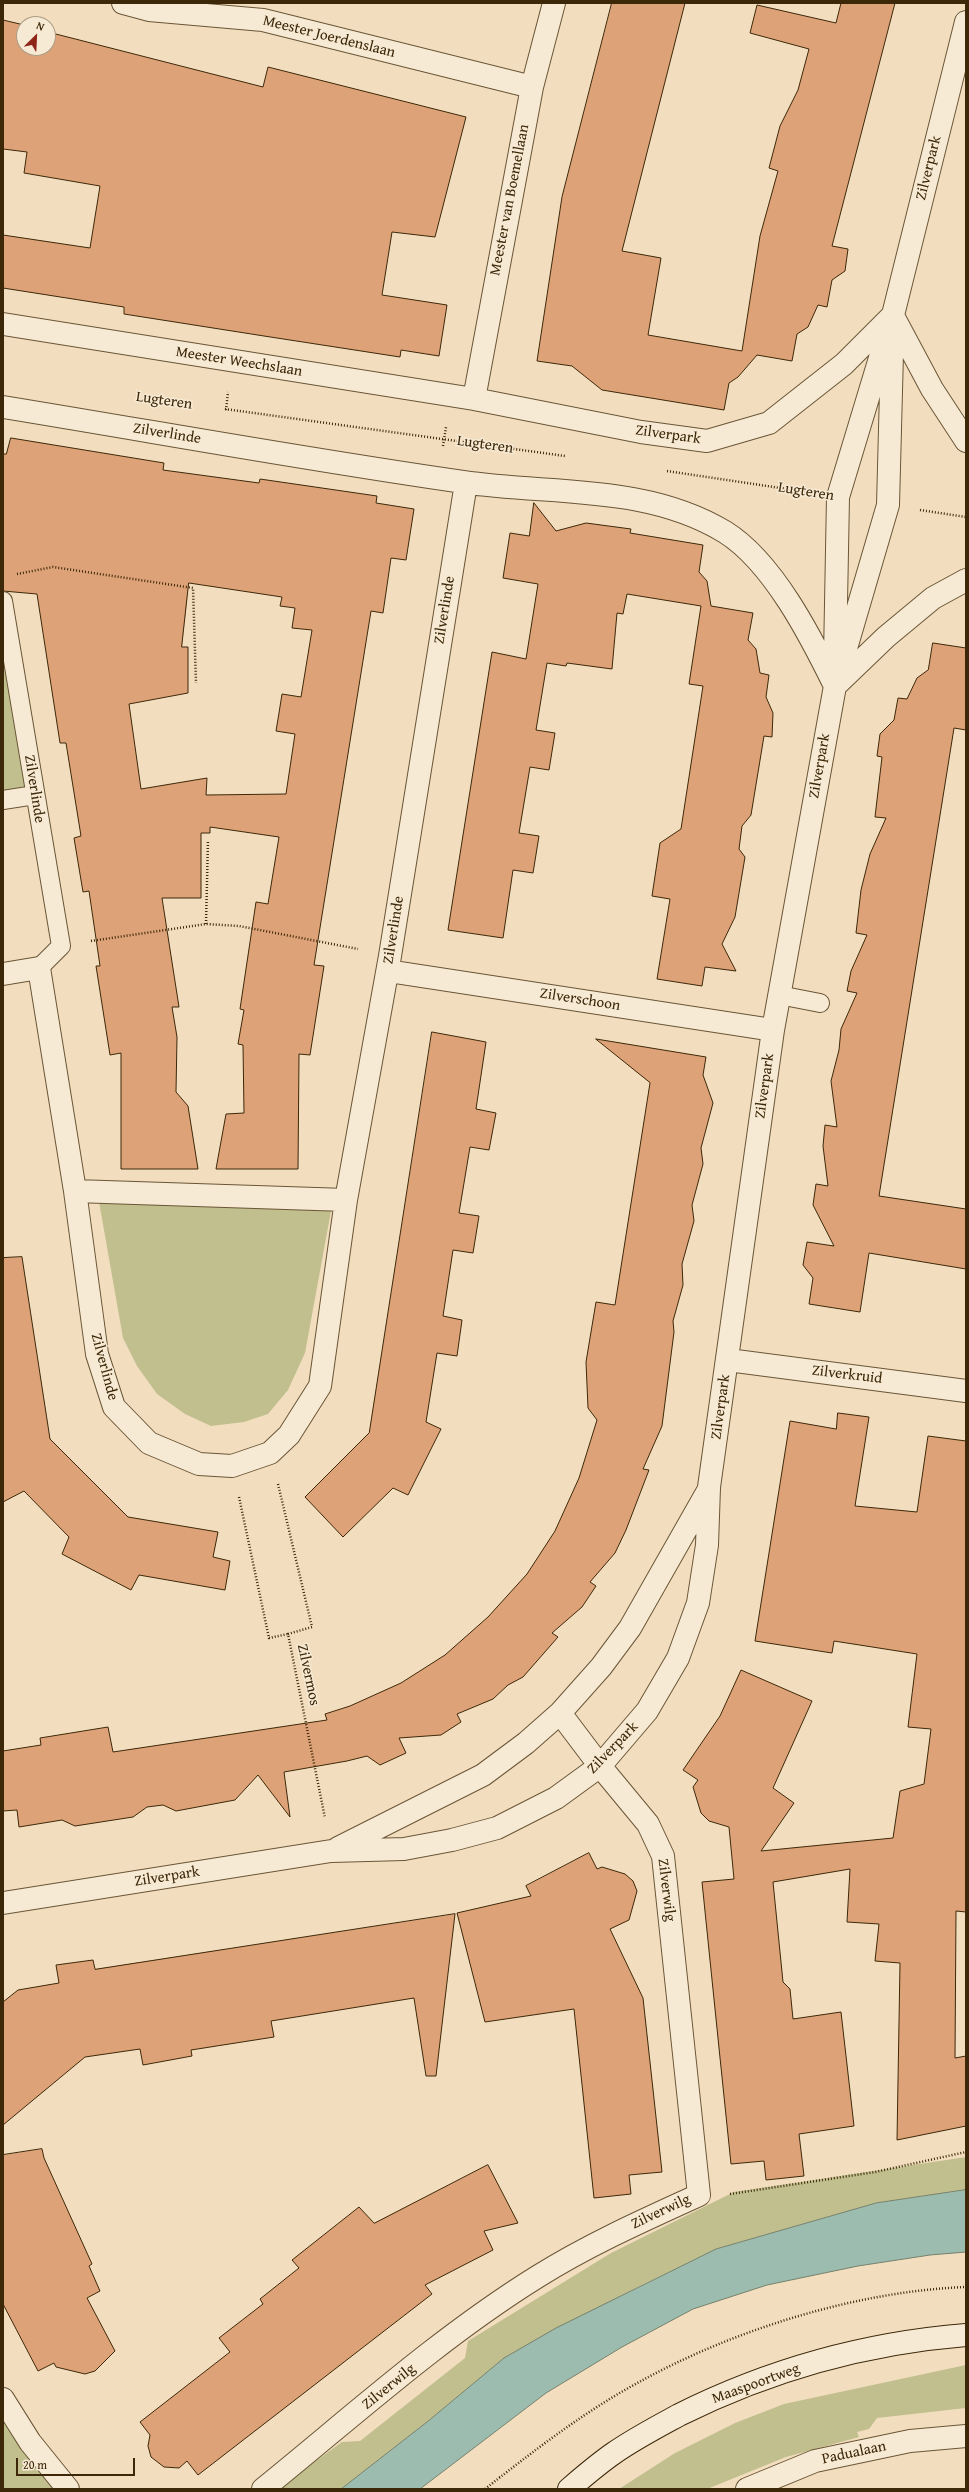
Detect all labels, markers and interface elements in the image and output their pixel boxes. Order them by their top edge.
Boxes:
street label: Meester Joerdenslaan [261,12,397,62]
north arrow [16,16,56,56]
text: N [34,17,47,35]
street label: Meester van Boemellaan [487,123,533,277]
street label: Zilverpark [912,134,946,202]
street label: Meester Weechslaan [174,343,304,381]
street label: Lugteren [135,388,193,414]
street label: Zilverlinde [132,420,202,448]
street label: Zilverpark [634,422,702,448]
street label: Lugteren [456,432,514,458]
street label: Lugteren [777,479,835,505]
street label: Zilverlinde [431,575,459,645]
street label: Zilverpark [805,732,835,800]
street label: Zilverlinde [20,754,48,824]
street label: Zilverlinde [380,895,408,965]
street label: Zilverschoon [538,985,622,1015]
street label: Zilverpark [752,1052,778,1120]
street label: Zilverlinde [86,1332,122,1402]
street label: Zilverkruid [811,1362,883,1388]
street label: Zilverpark [708,1373,734,1441]
street label: Zilvermos [293,1643,323,1707]
street label: Zilverpark [584,1718,642,1778]
street label: Zilverwilg [653,1858,679,1922]
street label: Zilverpark [133,1863,201,1891]
street label: Zilverwilg [629,2190,693,2234]
street label: Zilverwilg [359,2360,419,2414]
street label: Maaspoortweg [710,2360,802,2408]
street label: Padualaan [820,2437,888,2469]
scale bar [18,2450,137,2476]
text: 20 m [23,2456,47,2473]

